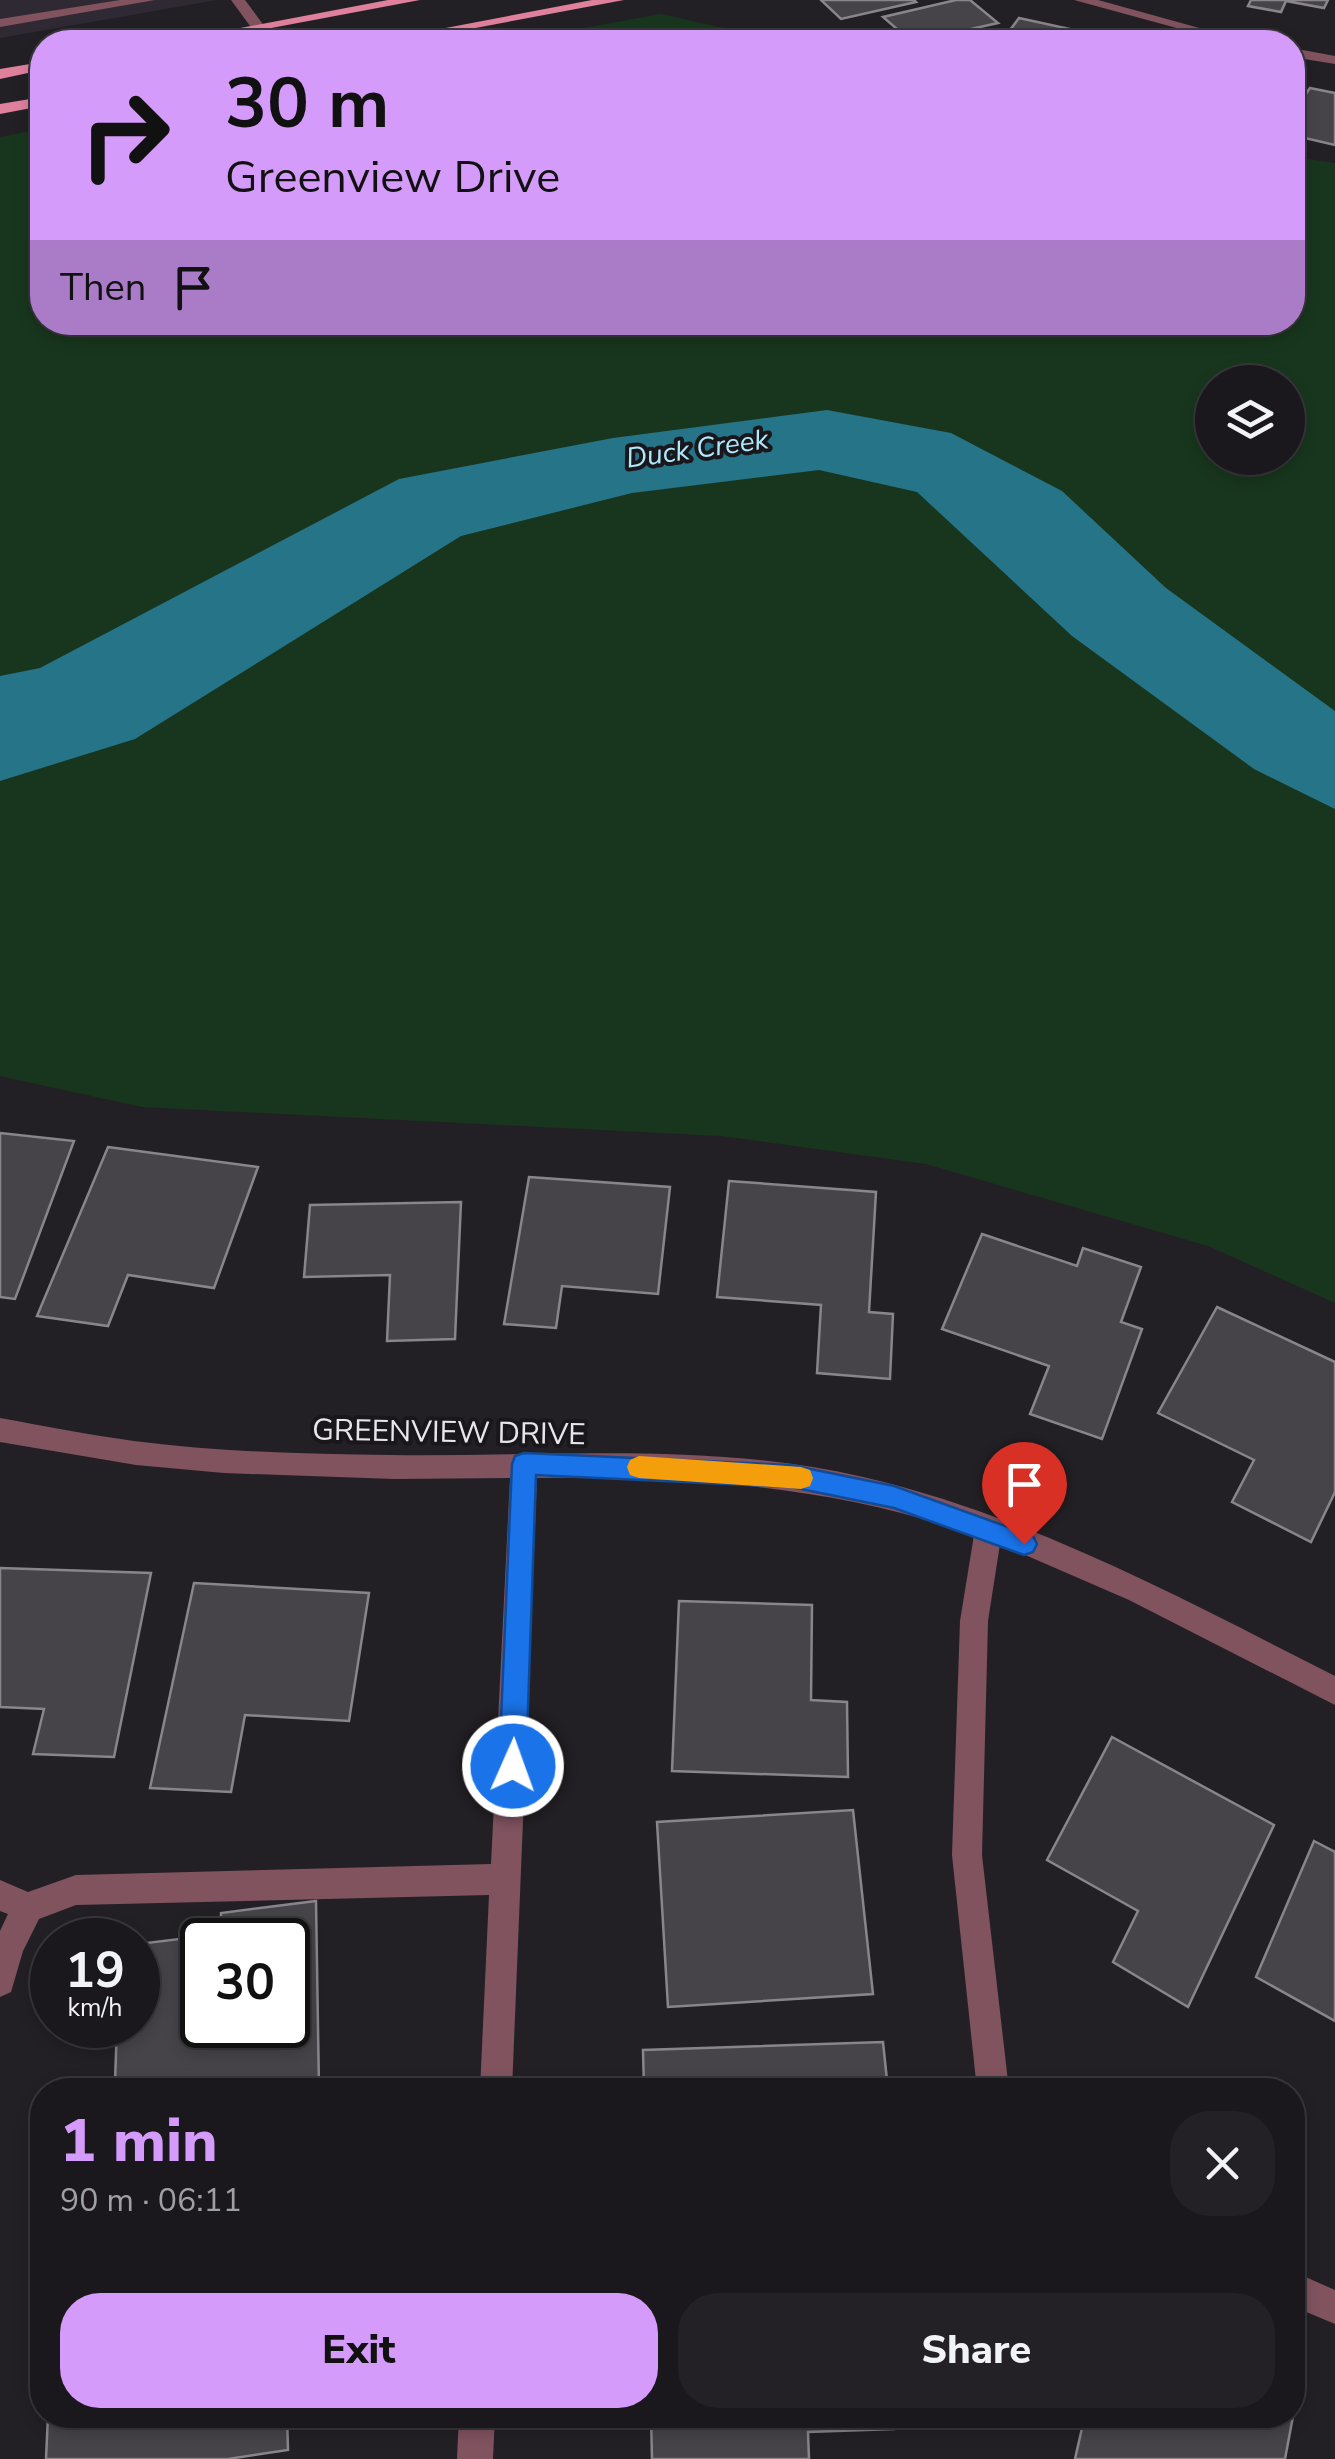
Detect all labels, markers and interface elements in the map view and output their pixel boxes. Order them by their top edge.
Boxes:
text: 30 m [225,56,389,152]
icon: right [60,70,190,200]
text: Greenview Drive [225,147,560,208]
icon: arrive [166,260,221,315]
text: Then [60,262,146,313]
map controls [1195,365,1305,475]
button: layers [1195,365,1305,475]
water label: Duck Creek [624,420,772,478]
street label: GREENVIEW DRIVE [312,1410,586,1455]
pin [982,1442,1067,1545]
icon: arrive [997,1457,1052,1512]
position arrow [461,1714,565,1818]
speed limit sign: 30 [180,1918,310,2048]
text: 19 [65,1936,125,2005]
text: km/h [67,1991,123,2025]
text: 1 min [60,2100,218,2182]
button: close [1170,2111,1275,2216]
text: 90 m · 06:11 [60,2179,242,2222]
button: Exit [60,2293,658,2408]
button: Share [678,2293,1275,2408]

